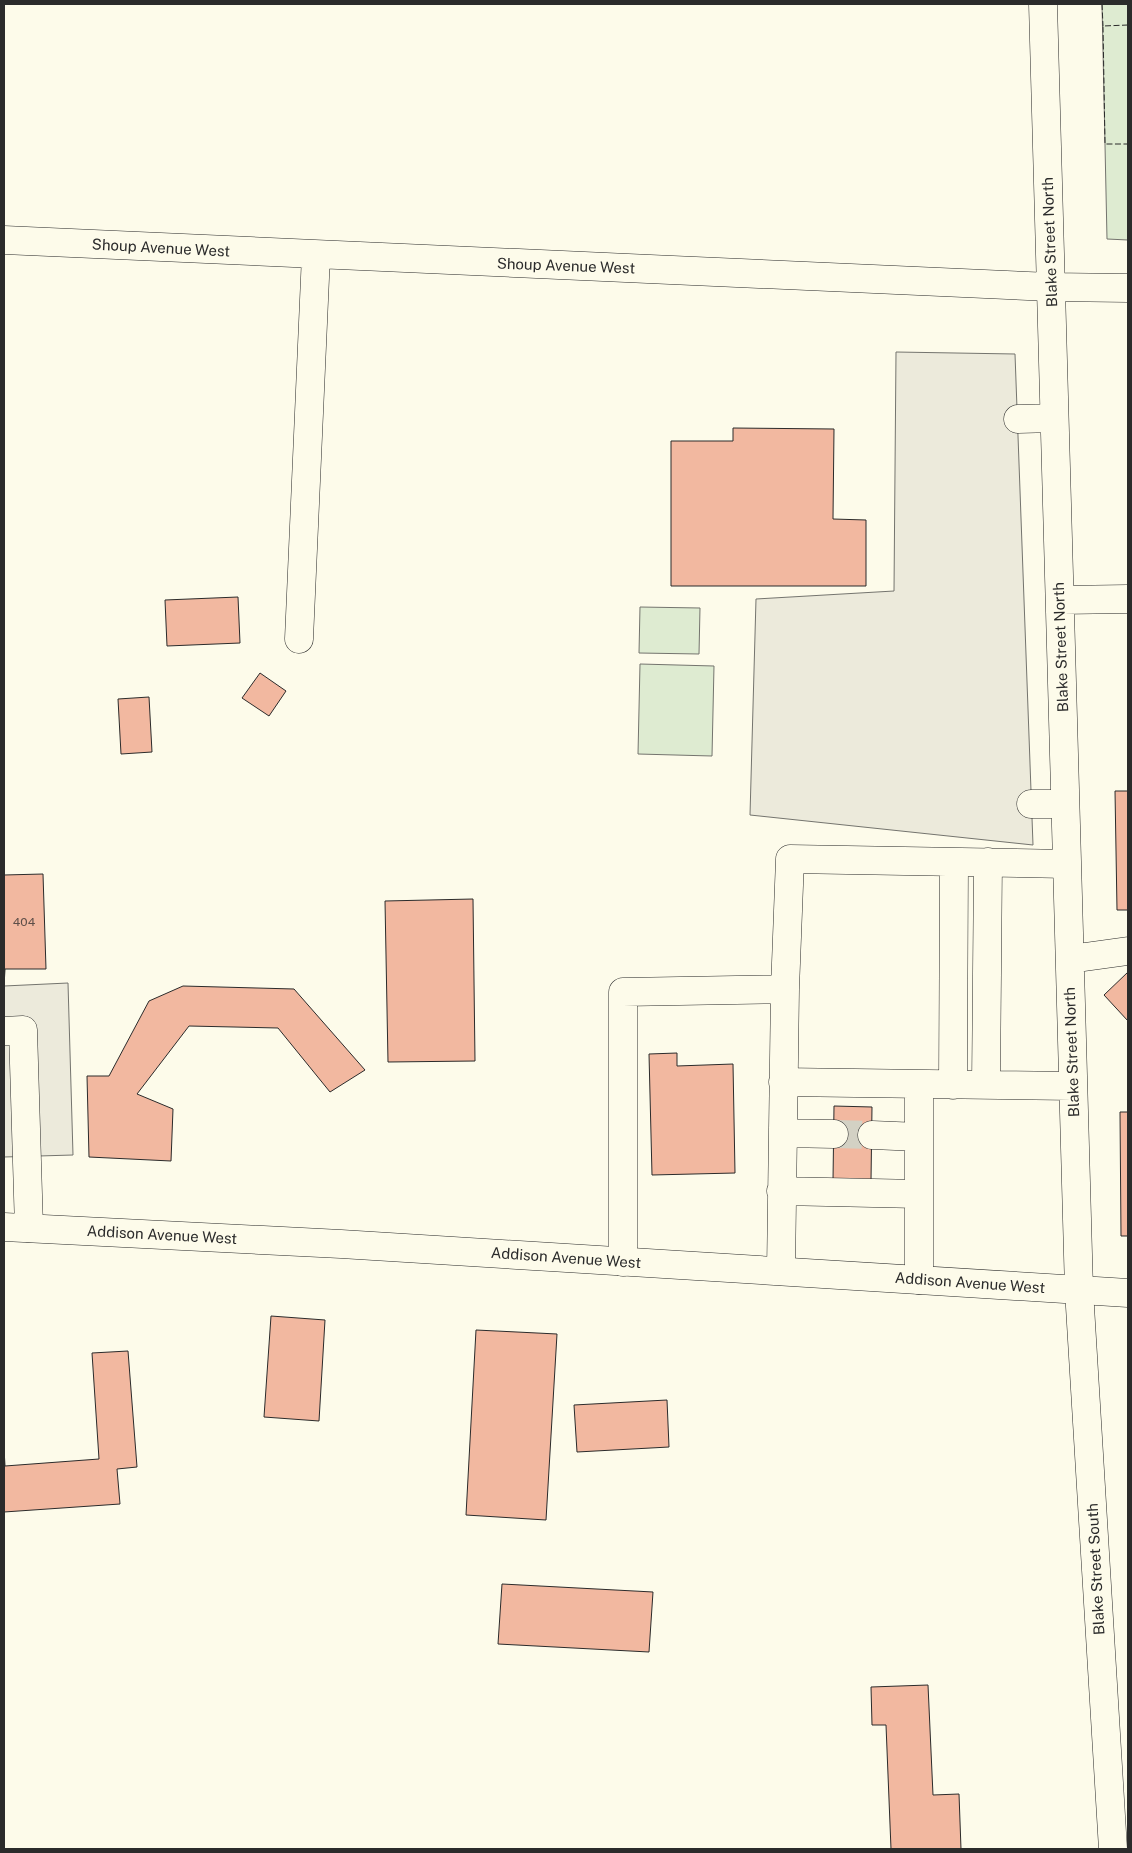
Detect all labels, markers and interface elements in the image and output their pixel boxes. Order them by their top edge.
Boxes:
street label: Blake Street North [1039,177,1060,307]
street label: Shoup Avenue West [91,235,231,260]
street label: Shoup Avenue West [497,255,636,276]
street label: Blake Street North [1050,582,1071,712]
house number: 404 [13,915,36,929]
street label: Blake Street North [1061,987,1082,1117]
street label: Addison Avenue West [86,1222,238,1247]
street label: Addison Avenue West [490,1244,642,1271]
street label: Addison Avenue West [894,1269,1046,1296]
street label: Blake Street South [1084,1503,1107,1635]

